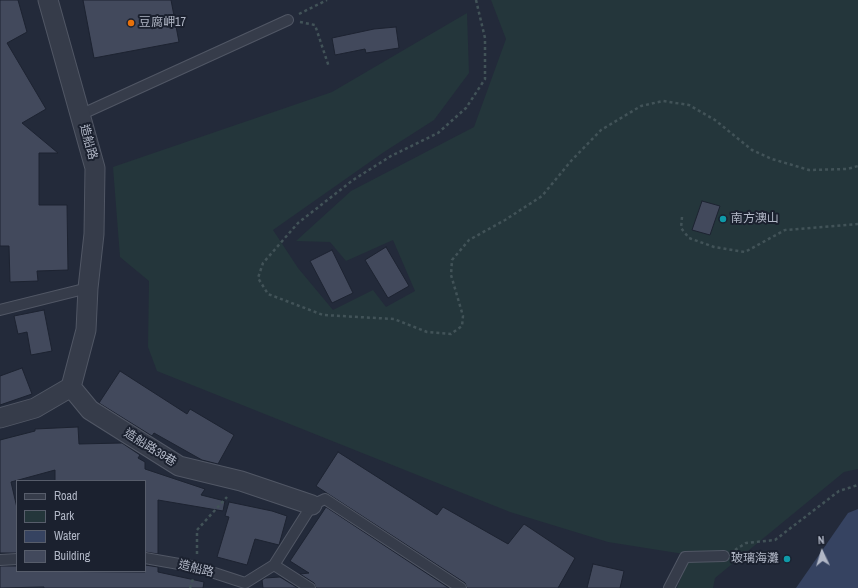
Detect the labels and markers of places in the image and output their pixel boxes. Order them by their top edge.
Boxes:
place label: 豆腐岬17 [139,16,186,30]
marker: 豆腐岬17 [126,18,136,28]
place label: 南方澳山 [731,212,779,226]
marker: 南方澳山 [718,214,728,224]
place label: 玻璃海灘 [731,552,779,566]
marker: 玻璃海灘 [782,554,792,564]

